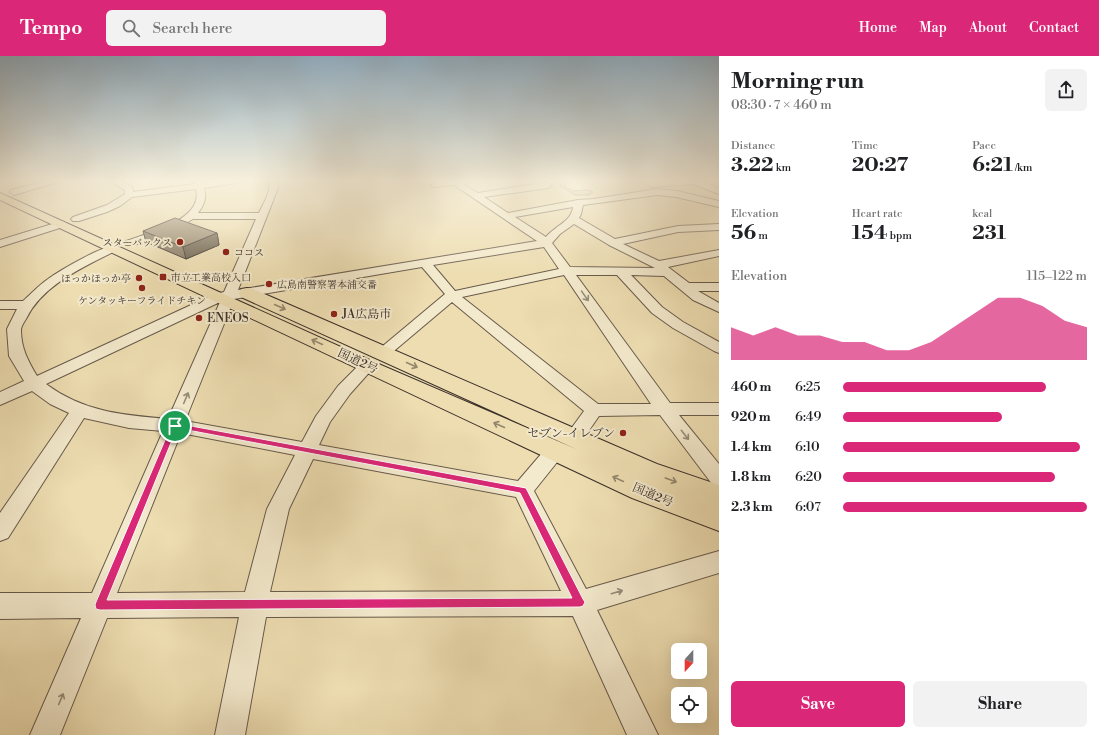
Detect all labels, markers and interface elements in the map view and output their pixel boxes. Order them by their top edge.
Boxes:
search box [106,10,386,46]
text: Tempo [20,16,82,40]
icon: search [120,17,142,39]
text: Search here [152,19,232,38]
text: Home [859,19,897,37]
text: Map [919,19,947,37]
text: About [969,19,1007,37]
text: Contact [1029,19,1079,37]
text: Morning run [731,68,864,95]
button: share [1045,69,1087,111]
text: 08:30 · 7 × 460 m [731,97,832,113]
text: Distance [731,139,775,153]
text: Time [852,139,878,153]
text: Pace [972,139,996,153]
text: 3.22 [731,153,774,178]
text: 20:27 [852,153,908,178]
text: 6:21 [972,153,1013,178]
text: km [774,161,791,175]
text: /km [1013,161,1032,175]
text: Elevation [731,207,779,221]
text: Heart rate [852,207,902,221]
text: kcal [972,207,992,221]
text: 56 [731,221,756,246]
text: 154 [852,221,887,246]
text: 231 [972,221,1006,246]
text: m [756,229,768,243]
text: bpm [887,229,912,243]
place label: スターバックス [103,237,172,249]
marker: スターバックス [175,237,185,247]
marker: ココス [221,247,231,257]
place label: ココス [234,247,264,259]
text: Elevation [731,268,787,284]
text: 115–122 m [1026,268,1087,284]
marker: 市立工業高校入口 [158,272,168,282]
place label: 市立工業高校入口 [171,272,251,284]
place label: ほっかほっか亭 [61,273,131,285]
marker: ほっかほっか亭 [134,273,144,283]
marker: 広島南警察署本浦交番 [264,279,274,289]
place label: 広島南警察署本浦交番 [277,279,377,291]
marker: ケンタッキーフライドチキン [137,283,147,293]
one-way arrow [581,290,589,301]
place label: ケンタッキーフライドチキン [78,295,206,307]
one-way arrow [273,304,285,312]
place label: JA広島市 [341,307,391,322]
marker: JA広島市 [329,309,339,319]
place label: ENEOS [207,311,249,326]
marker: ENEOS [194,313,204,323]
one-way arrow [312,338,324,345]
street label: 国道2号 [335,346,380,377]
one-way arrow [405,362,417,369]
text: 460 m [731,379,771,395]
text: 6:25 [795,379,820,395]
one-way arrow [183,393,190,405]
pin [158,409,192,443]
text: 920 m [731,409,771,425]
text: 6:49 [795,409,821,425]
icon: arrive [164,415,186,437]
one-way arrow [494,421,506,429]
place label: セブン-イレブン [527,426,615,441]
marker: セブン-イレブン [618,428,628,438]
one-way arrow [681,430,690,441]
text: 1.4 km [731,439,772,455]
text: 6:10 [795,439,820,455]
text: 1.8 km [731,469,771,485]
text: 6:20 [795,469,822,485]
one-way arrow [612,475,624,482]
one-way arrow [665,476,677,484]
street label: 国道2号 [630,480,675,511]
text: 2.3 km [731,499,772,515]
text: 6:07 [795,499,821,515]
one-way arrow [611,588,624,595]
north arrow [671,643,707,679]
map controls [671,643,707,723]
button: Save [731,681,905,727]
button: Share [913,681,1087,727]
button: locate [671,687,707,723]
one-way arrow [57,694,65,706]

